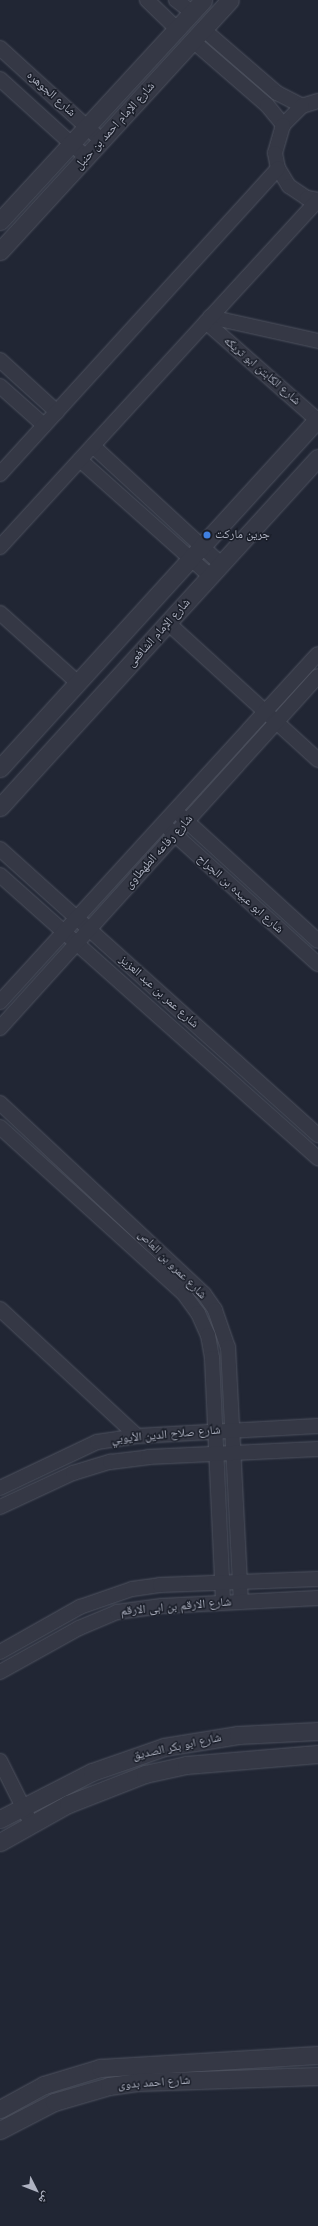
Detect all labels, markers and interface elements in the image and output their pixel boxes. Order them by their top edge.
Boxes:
street label: شارع الجوهره [24,68,78,120]
street label: شارع الإمام احمد بن حنبل [72,79,158,173]
street label: شارع الكابتن ابو تريكه [221,334,303,408]
place label: جرين ماركت [215,528,270,542]
marker: جرين ماركت [202,530,212,540]
street label: شارع الإمام الشافعى [124,596,194,670]
street label: شارع رفاعه الطهطاوى [122,812,196,892]
street label: شارع ابو عبيده بن الجراح [194,851,286,937]
street label: شارع عمر بن عبد العزيز [116,953,202,1031]
street label: شارع عمرو بن العاص [135,1228,209,1302]
street label: شارع صلاح الدين الأيوبي [111,1423,221,1447]
street label: شارع الارقم بن ابى الارقم [120,1595,232,1619]
street label: شارع ابو بكر الصديق [131,1731,223,1763]
street label: شارع احمد بدوى [117,2073,191,2093]
north arrow [16,2170,56,2210]
text: ش [37,2190,53,2206]

